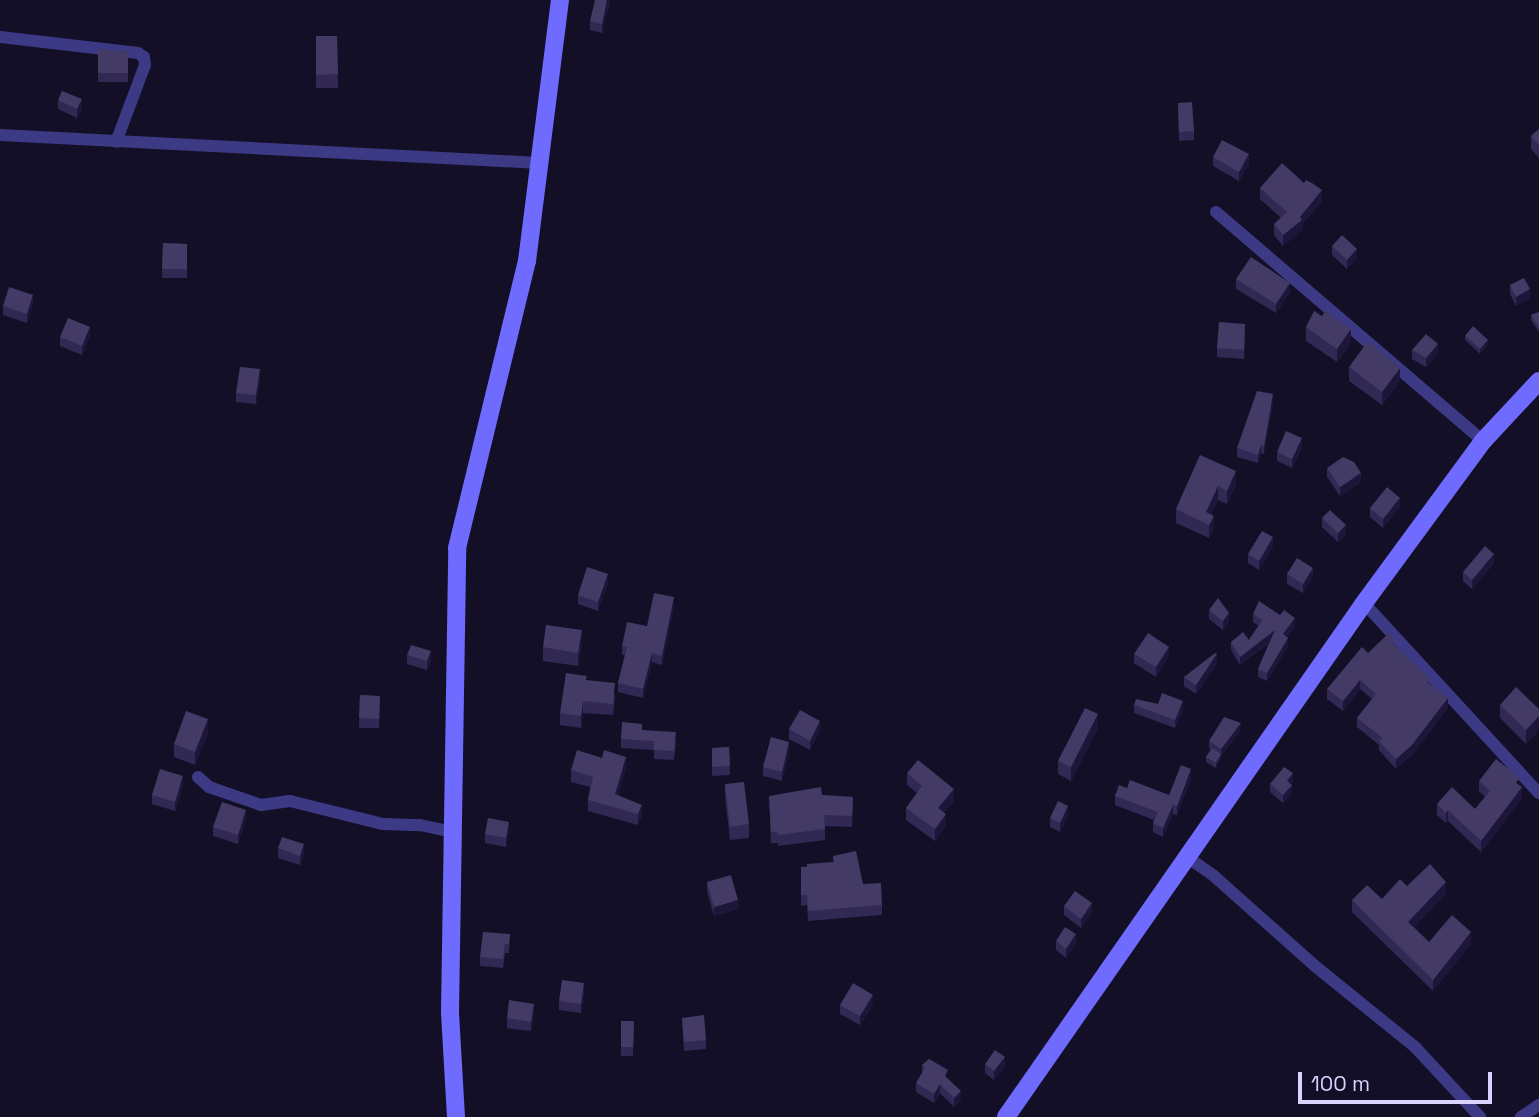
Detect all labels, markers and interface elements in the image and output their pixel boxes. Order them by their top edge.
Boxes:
scale bar [1301,1058,1495,1102]
text: 100 m [1311,1070,1370,1097]

